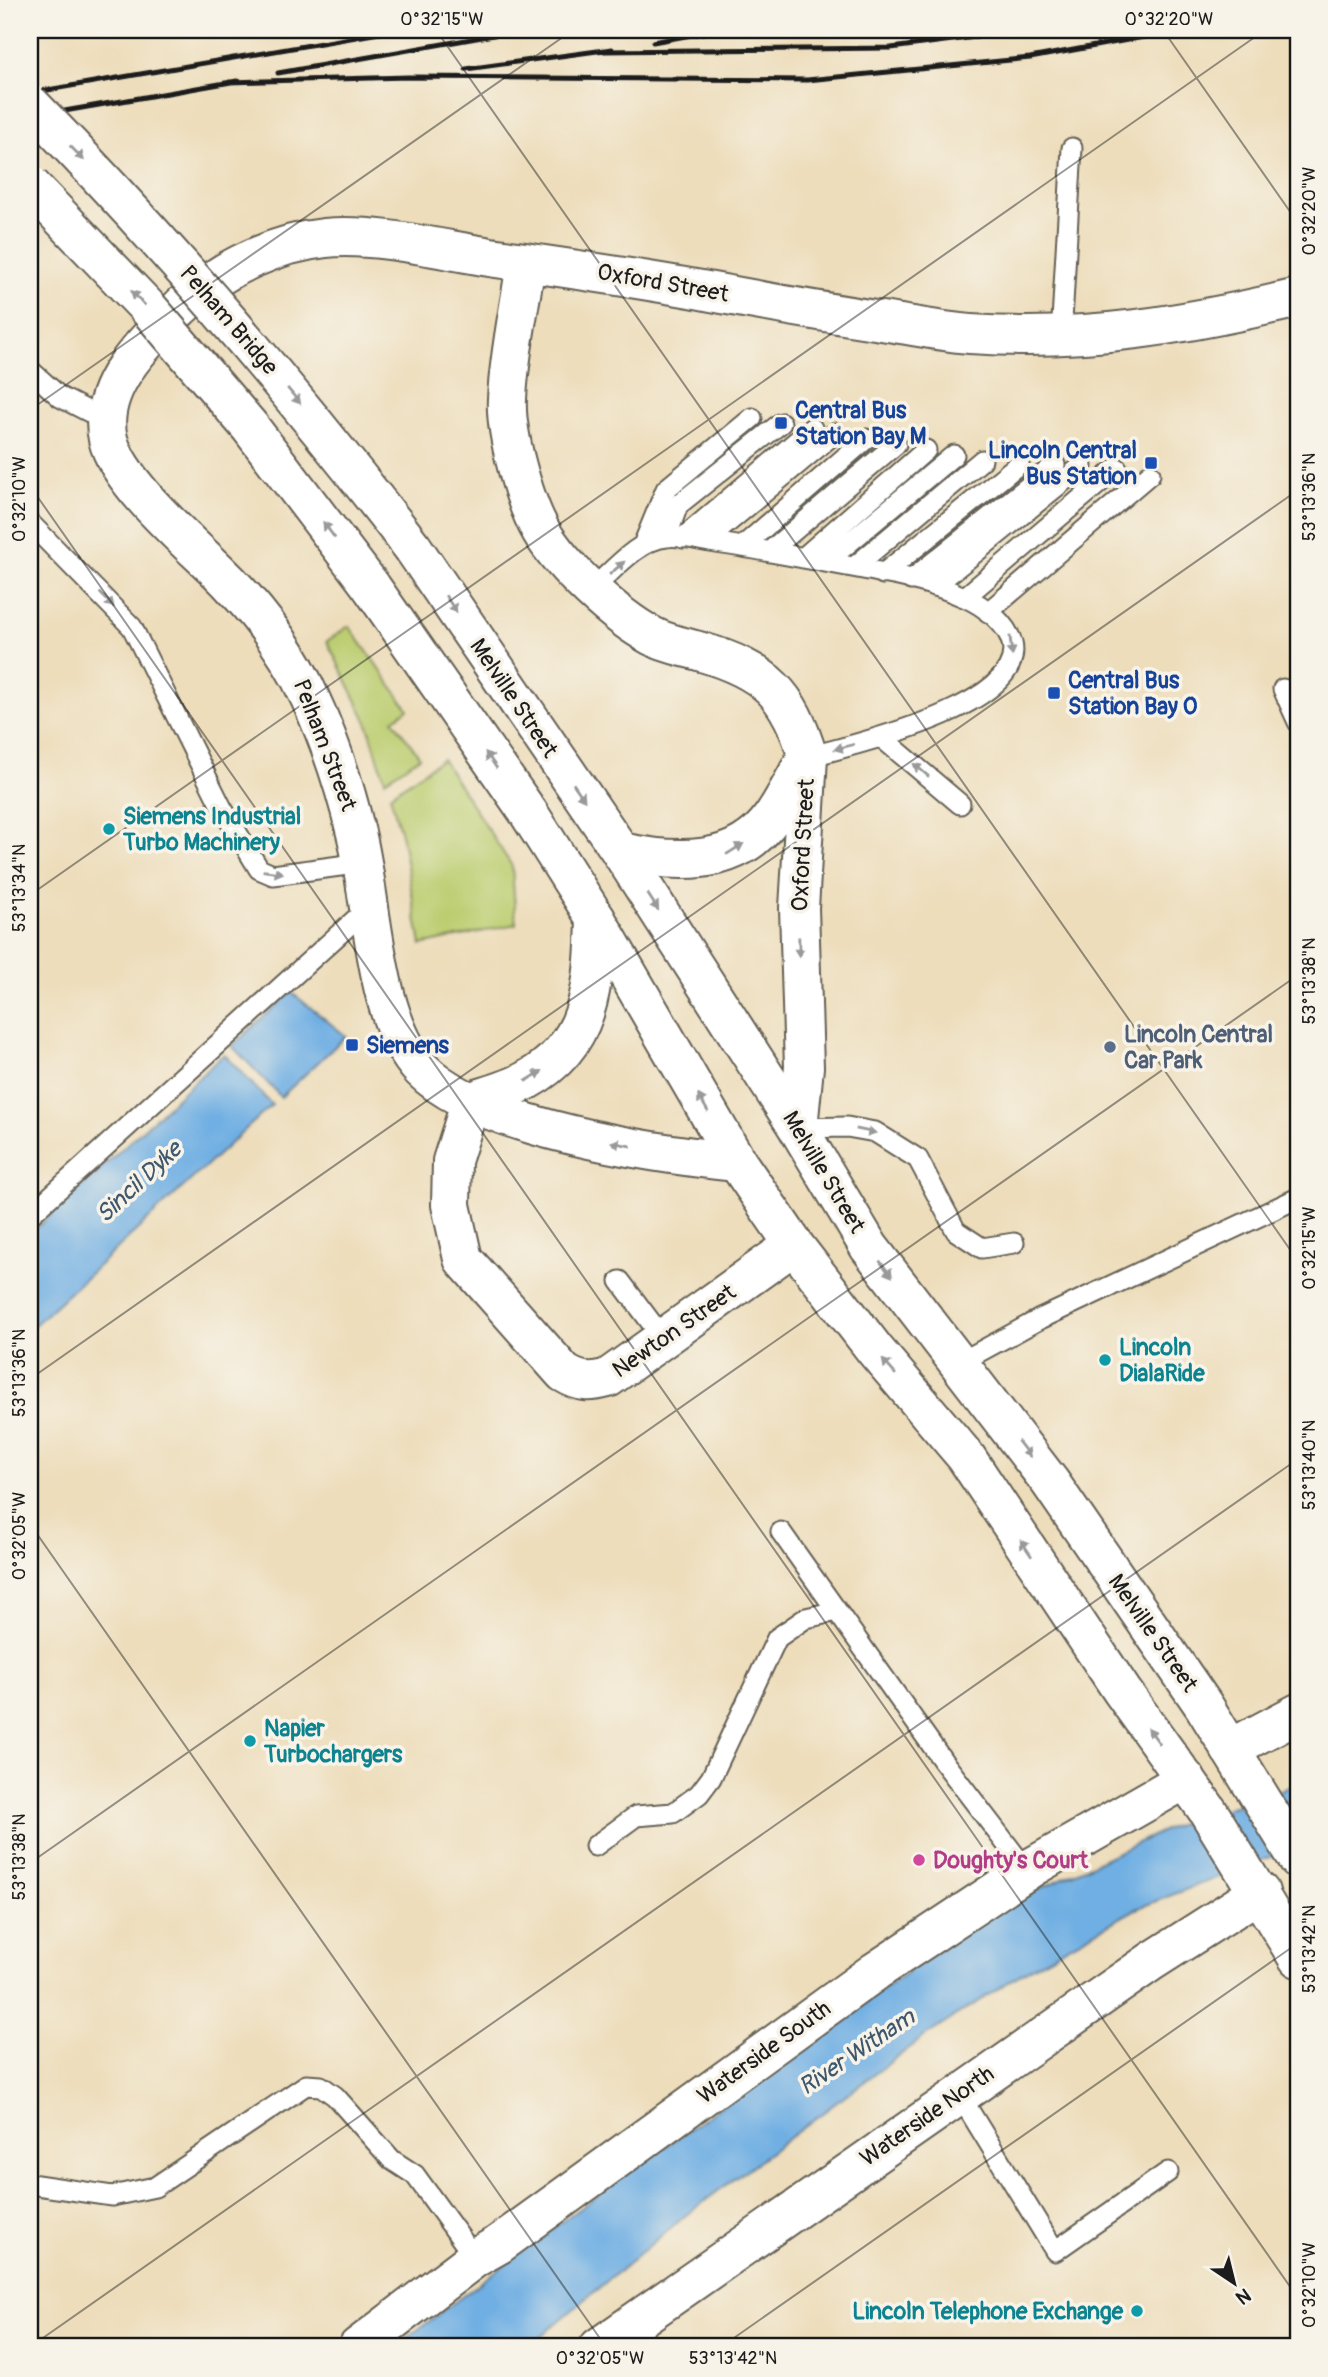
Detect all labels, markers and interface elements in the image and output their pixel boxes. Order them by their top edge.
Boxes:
text: 0°32'15"W [400,8,484,31]
text: 0°32'20"W [1125,8,1213,31]
one-way arrow [68,145,85,162]
text: 0°32'20"W [1298,167,1321,255]
street label: Oxford Street [595,257,732,309]
street label: Pelham Bridge [174,259,285,381]
one-way arrow [130,290,146,307]
one-way arrow [286,387,301,405]
place label: Central Bus Station Bay M [795,396,926,451]
marker: Central Bus Station Bay M [773,415,789,431]
place label: Lincoln Central Bus Station [988,436,1137,491]
text: 53°13'36"N [1298,453,1321,541]
marker: Lincoln Central Bus Station [1143,455,1159,471]
text: 0°32'10"W [8,456,31,542]
one-way arrow [323,521,337,539]
one-way arrow [608,560,626,576]
one-way arrow [99,591,115,608]
one-way arrow [444,595,458,613]
street label: Melville Street [464,633,565,764]
one-way arrow [1006,635,1017,657]
place label: Central Bus Station Bay O [1068,666,1198,721]
street label: Pelham Street [287,675,364,816]
marker: Central Bus Station Bay O [1046,685,1062,701]
one-way arrow [833,742,855,753]
one-way arrow [484,751,498,769]
one-way arrow [912,763,929,778]
street label: Oxford Street [785,777,821,912]
one-way arrow [572,783,586,801]
place label: Siemens Industrial Turbo Machinery [122,802,301,857]
marker: Siemens Industrial Turbo Machinery [101,821,117,837]
one-way arrow [725,842,745,855]
text: 53°13'34"N [8,844,31,932]
one-way arrow [263,866,285,877]
one-way arrow [647,892,660,912]
one-way arrow [793,936,805,958]
text: 53°13'38"N [1298,938,1321,1024]
place label: Lincoln Central Car Park [1124,1020,1273,1075]
place label: Siemens [366,1031,449,1060]
marker: Siemens [344,1037,360,1053]
marker: Lincoln Central Car Park [1102,1039,1118,1055]
one-way arrow [524,1070,544,1083]
one-way arrow [697,1093,709,1112]
street label: Melville Street [776,1106,872,1239]
one-way arrow [855,1125,877,1136]
water label: Sincil Dyke [90,1134,189,1229]
one-way arrow [610,1139,632,1150]
text: 0°32'15"W [1298,1206,1321,1290]
one-way arrow [879,1259,894,1277]
street label: Newton Street [607,1277,742,1384]
text: 53°13'36"N [8,1329,31,1417]
place label: Lincoln DialaRide [1119,1333,1205,1388]
marker: Lincoln DialaRide [1097,1352,1113,1368]
one-way arrow [881,1358,897,1376]
text: 53°13'40"N [1298,1420,1321,1510]
one-way arrow [1017,1440,1032,1458]
text: 0°32'05"W [8,1492,31,1580]
one-way arrow [1020,1538,1033,1558]
street label: Melville Street [1102,1568,1205,1698]
place label: Napier Turbochargers [263,1714,403,1769]
one-way arrow [1148,1727,1162,1745]
marker: Napier Turbochargers [242,1733,258,1749]
text: 53°13'38"N [8,1814,31,1900]
place label: Doughty's Court [933,1846,1089,1875]
marker: Doughty's Court [911,1852,927,1868]
text: 53°13'42"N [1298,1905,1321,1993]
street label: Waterside South [692,1994,836,2110]
water label: River Witham [794,2002,922,2101]
street label: Waterside North [854,2059,1000,2173]
text: 0°32'10"W [1298,2242,1321,2328]
north arrow [1198,2248,1268,2318]
text: N [1231,2283,1255,2310]
place label: Lincoln Telephone Exchange [852,2297,1124,2326]
marker: Lincoln Telephone Exchange [1129,2303,1145,2319]
text: 0°32'05"W [556,2347,644,2370]
text: 53°13'42"N [689,2347,777,2370]

